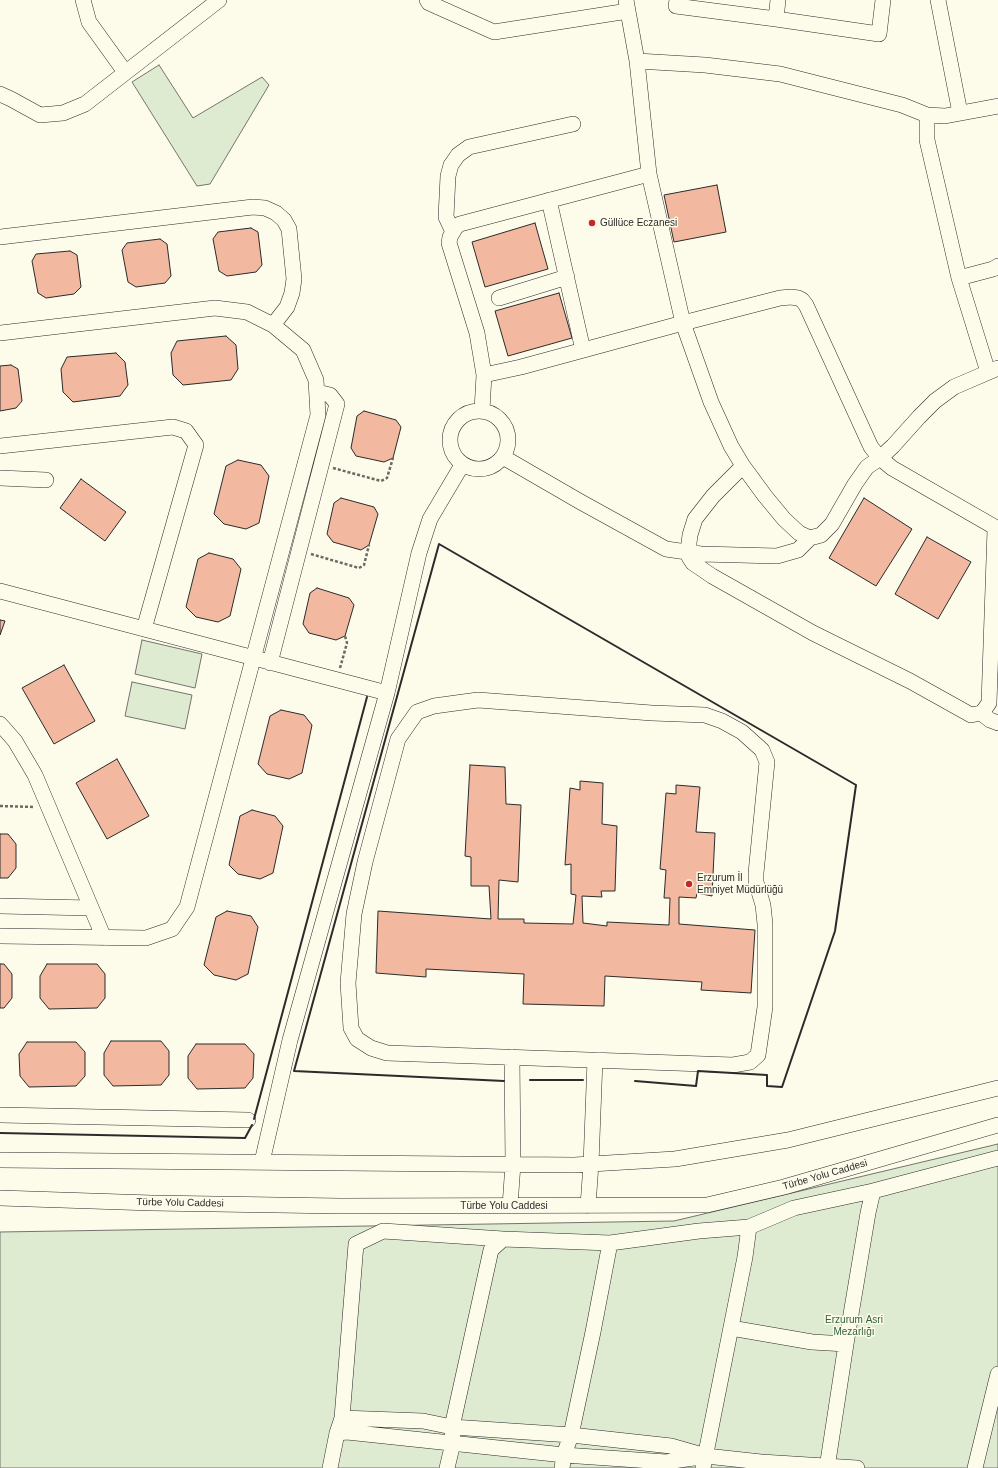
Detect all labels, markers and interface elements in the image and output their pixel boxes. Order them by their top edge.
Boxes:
place label: Güllüce Eczanesi [600,217,677,229]
marker: Güllüce Eczanesi [587,218,597,228]
place label: Erzurum İl Emniyet Müdürlüğü [697,872,783,896]
marker: Erzurum İl Emniyet Müdürlüğü [684,879,694,889]
street label: Türbe Yolu Caddesi [781,1157,869,1193]
street label: Türbe Yolu Caddesi [136,1196,224,1210]
street label: Türbe Yolu Caddesi [460,1200,548,1212]
park label: Erzurum Asri Mezarlığı [825,1314,883,1338]

